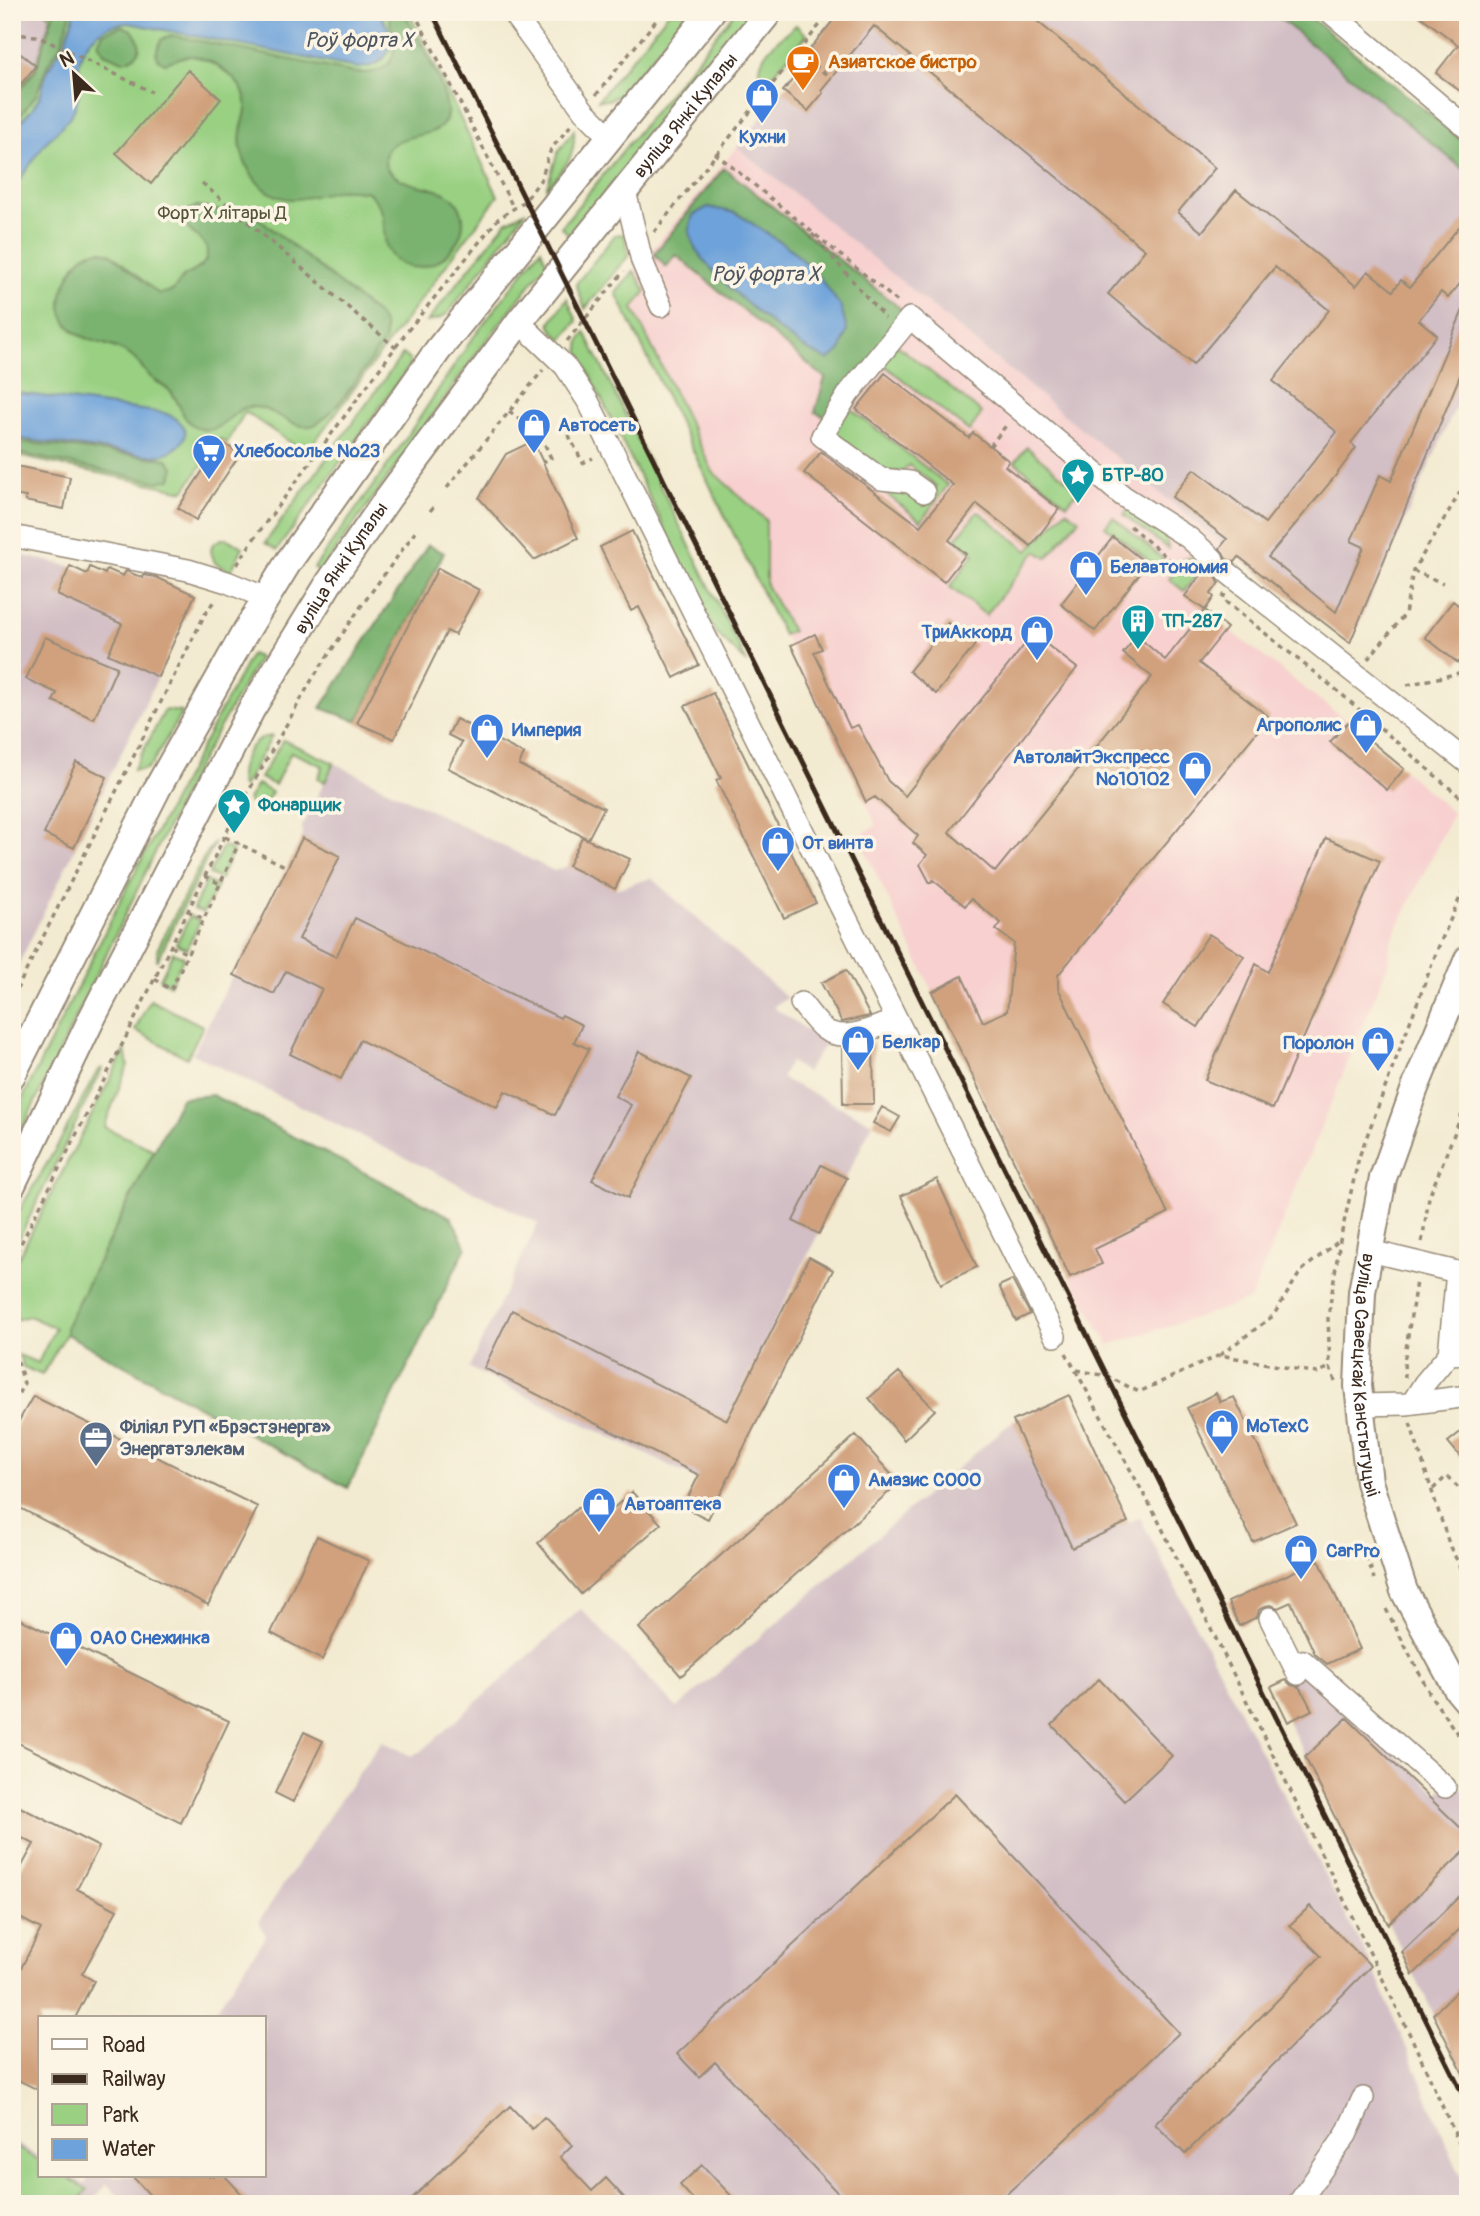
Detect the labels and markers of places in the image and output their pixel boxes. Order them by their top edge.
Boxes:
cafe icon: Азиатское бистро [784,43,822,92]
place label: Азиатское бистро [828,50,978,74]
shop icon: Кухни [743,76,781,125]
place label: Кухни [739,125,786,149]
shop icon: Автосеть [515,406,553,455]
place label: Автосеть [558,413,637,437]
supermarket icon: Хлебосолье №23 [190,432,228,481]
place label: Хлебосолье №23 [234,439,380,463]
place icon: БТР-80 [1059,456,1097,505]
place label: БТР-80 [1102,463,1164,487]
shop icon: Белавтономия [1067,548,1105,597]
place label: Белавтономия [1110,555,1228,579]
building icon: ТП-287 [1119,602,1157,651]
place label: ТП-287 [1161,609,1223,633]
shop icon: ТриАккорд [1018,613,1056,662]
place label: ТриАккорд [921,620,1013,644]
shop icon: Агрополис [1347,706,1385,755]
shop icon: Империя [468,711,506,760]
place label: Агрополис [1256,713,1342,737]
place label: Империя [512,718,581,742]
place label: АвтолайтЭкспресс №10102 [1013,745,1170,791]
shop icon: АвтолайтЭкспресс №10102 [1176,749,1214,798]
place icon: Фонарщик [215,786,253,835]
place label: Фонарщик [257,793,342,817]
shop icon: От винта [759,824,797,873]
place label: От винта [802,831,874,855]
shop icon: Белкар [839,1023,877,1072]
shop icon: Поролон [1359,1024,1397,1073]
place label: Белкар [882,1030,940,1054]
place label: Поролон [1284,1031,1354,1055]
shop icon: MoTexC [1203,1407,1241,1456]
place label: MoTexC [1246,1414,1309,1438]
place label: Філіял РУП «Брэстэнерга» Энергатэлекам [119,1415,331,1461]
office icon: Філіял РУП «Брэстэнерга» Энергатэлекам [77,1419,115,1468]
shop icon: Амазис СООО [825,1461,863,1510]
place label: Амазис СООО [868,1468,981,1492]
shop icon: Автоаптека [580,1485,618,1534]
place label: Автоаптека [624,1492,722,1516]
shop icon: CarPro [1282,1532,1320,1581]
place label: CarPro [1326,1539,1381,1563]
shop icon: ОАО Снежинка [47,1619,85,1668]
place label: ОАО Снежинка [90,1626,210,1650]

